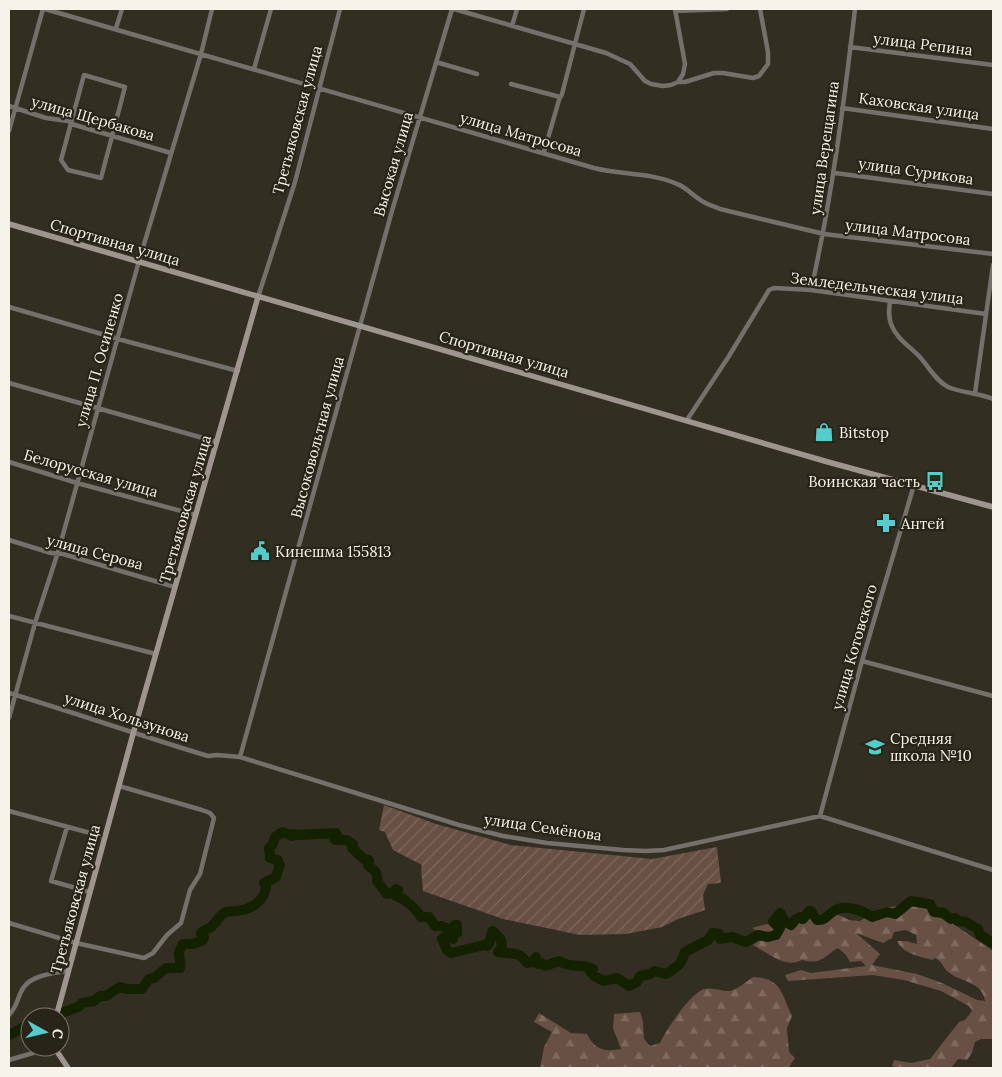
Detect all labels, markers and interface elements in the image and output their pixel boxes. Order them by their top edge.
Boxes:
street label: улица Репина [872,28,974,60]
street label: Третьяковская улица [268,43,326,197]
street label: улица Верещагина [805,80,843,216]
street label: Каховская улица [857,88,981,124]
street label: улица Щербакова [29,91,157,145]
street label: улица Матросова [458,108,584,161]
street label: Высокая улица [369,109,417,219]
street label: улица Сурикова [857,154,975,189]
street label: Спортивная улица [48,214,182,270]
street label: улица Матросова [844,215,972,249]
street label: Земледельческая улица [789,268,965,308]
street label: улица П. Осипенко [71,290,127,429]
street label: Спортивная улица [437,326,571,382]
street label: Высоковольтная улица [286,354,348,520]
shop icon: Bitstop [813,421,835,443]
place label: Bitstop [839,423,889,442]
street label: Третьяковская улица [155,432,215,585]
street label: Белорусская улица [22,445,161,501]
bus stop icon: Воинская часть [924,470,946,492]
place label: Воинская часть [808,472,920,491]
pharmacy icon: Антей [875,512,897,534]
place label: Антей [900,514,945,533]
street label: улица Серова [45,530,146,574]
public building icon: Кинешма 155813 [249,540,271,562]
place label: Кинешма 155813 [275,542,391,561]
street label: улица Котовского [827,582,881,712]
street label: улица Хользунова [62,688,192,746]
place label: Средняя школа №10 [890,729,972,765]
school or university icon: Средняя школа №10 [864,736,886,758]
street label: улица Семёнова [483,809,603,845]
street label: Третьяковская улица [46,822,104,976]
north arrow [20,1007,70,1057]
text: С [48,1028,67,1040]

